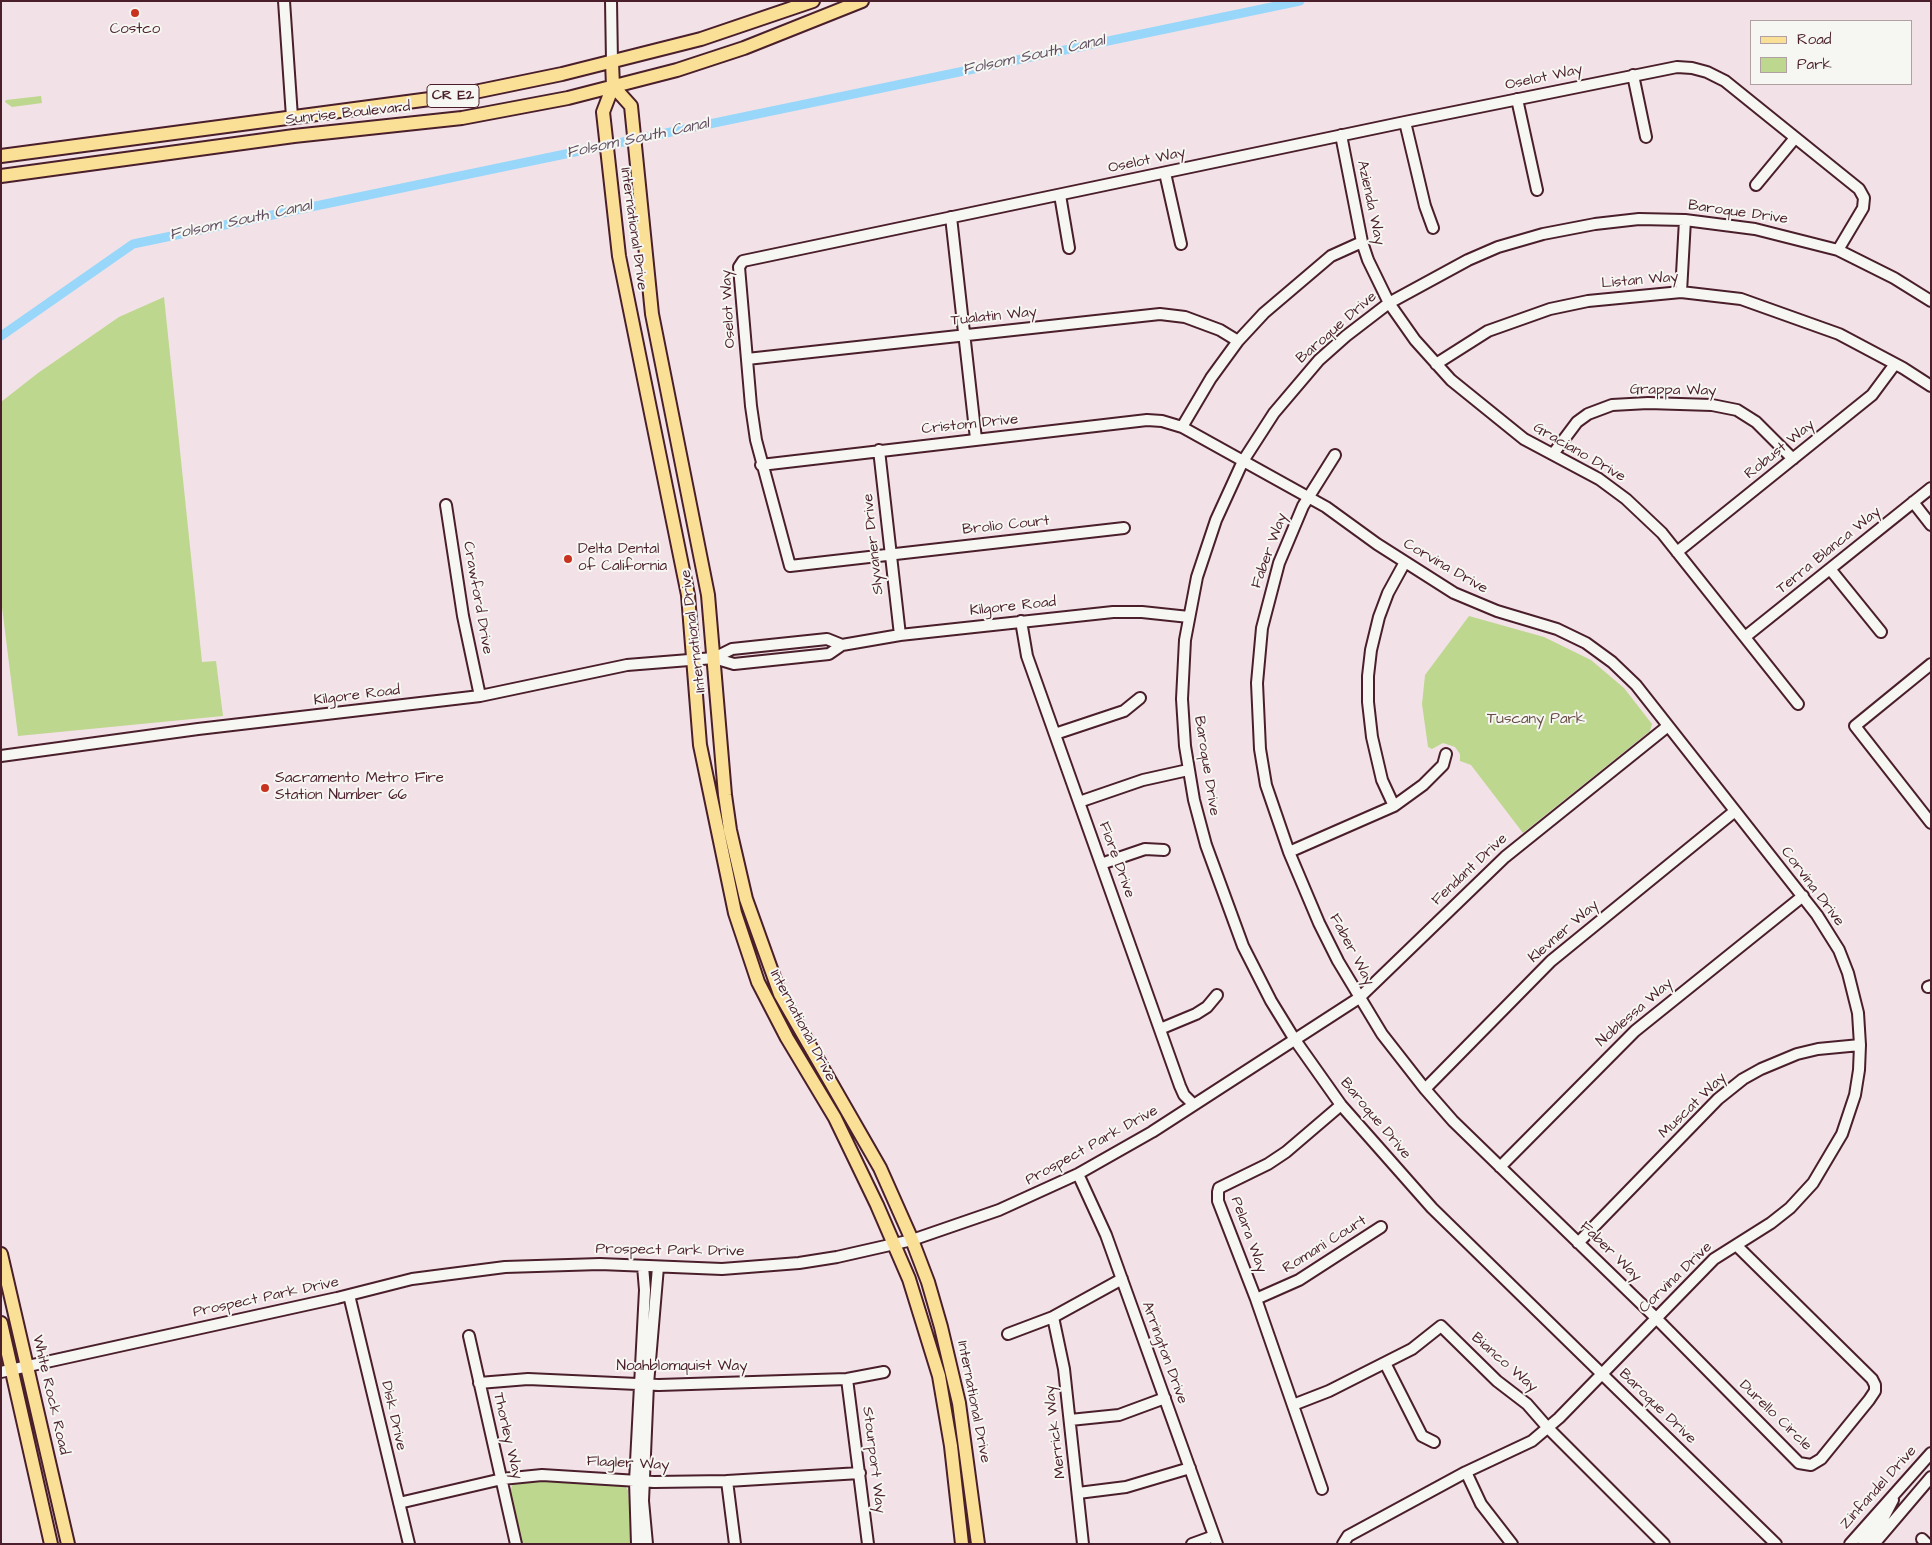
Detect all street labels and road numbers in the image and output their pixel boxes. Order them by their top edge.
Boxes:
street label: Oselot Way [1504,61,1584,95]
road number: CR E2 [427,84,479,108]
street label: Sunrise Boulevard [285,98,411,130]
street label: Oselot Way [1107,144,1187,178]
street label: Azienda Way [1352,159,1388,247]
street label: International Drive [615,166,651,292]
street label: Baroque Drive [1687,197,1789,229]
street label: Oselot Way [718,269,740,349]
street label: Listan Way [1601,269,1679,293]
street label: Baroque Drive [1293,288,1381,368]
street label: Tualatin Way [950,304,1038,330]
street label: Grappa Way [1630,381,1716,401]
street label: Cristom Drive [921,411,1019,439]
street label: Robust Way [1741,416,1819,484]
street label: Graciano Drive [1530,419,1628,487]
street label: Slyvaner Drive [860,492,888,596]
street label: Terra Blanca Way [1773,503,1885,599]
street label: Faber Way [1248,511,1292,591]
street label: Brolio Court [962,512,1050,540]
street label: Corvina Drive [1399,536,1491,598]
street label: Crawford Drive [458,540,496,656]
street label: International Drive [678,568,710,694]
street label: Kilgore Road [969,594,1057,620]
street label: Kilgore Road [313,682,401,710]
street label: Baroque Drive [1189,715,1223,817]
street label: Fiore Drive [1094,819,1138,901]
street label: Fendant Drive [1428,830,1512,910]
street label: Corvina Drive [1776,844,1848,930]
street label: Klevner Way [1525,897,1603,967]
street label: Faber Way [1325,911,1377,989]
street label: International Drive [765,967,839,1085]
street label: Noblessa Way [1593,975,1677,1051]
street label: Muscat Way [1656,1069,1730,1143]
street label: Baroque Drive [1336,1075,1414,1163]
street label: Prospect Park Drive [1023,1102,1161,1190]
street label: Pelara Way [1226,1195,1270,1275]
street label: Romani Court [1280,1212,1370,1278]
street label: Faber Way [1575,1218,1645,1286]
street label: Corvina Drive [1636,1239,1716,1317]
street label: Prospect Park Drive [596,1241,744,1261]
street label: Prospect Park Drive [191,1274,341,1322]
street label: Arrington Drive [1137,1299,1191,1407]
street label: Bianco Way [1467,1329,1541,1397]
street label: White Rock Road [27,1333,73,1457]
street label: International Drive [952,1340,994,1464]
street label: Noahblomquist Way [617,1358,747,1376]
street label: Baroque Drive [1615,1366,1699,1448]
street label: Durello Circle [1735,1377,1815,1455]
street label: Disk Drive [376,1379,410,1453]
street label: Merrick Way [1041,1384,1071,1480]
street label: Thorley Way [488,1391,526,1481]
street label: Stourport Way [858,1406,888,1514]
street label: Zinfandel Drive [1837,1443,1921,1533]
street label: Flagler Way [586,1453,670,1475]

